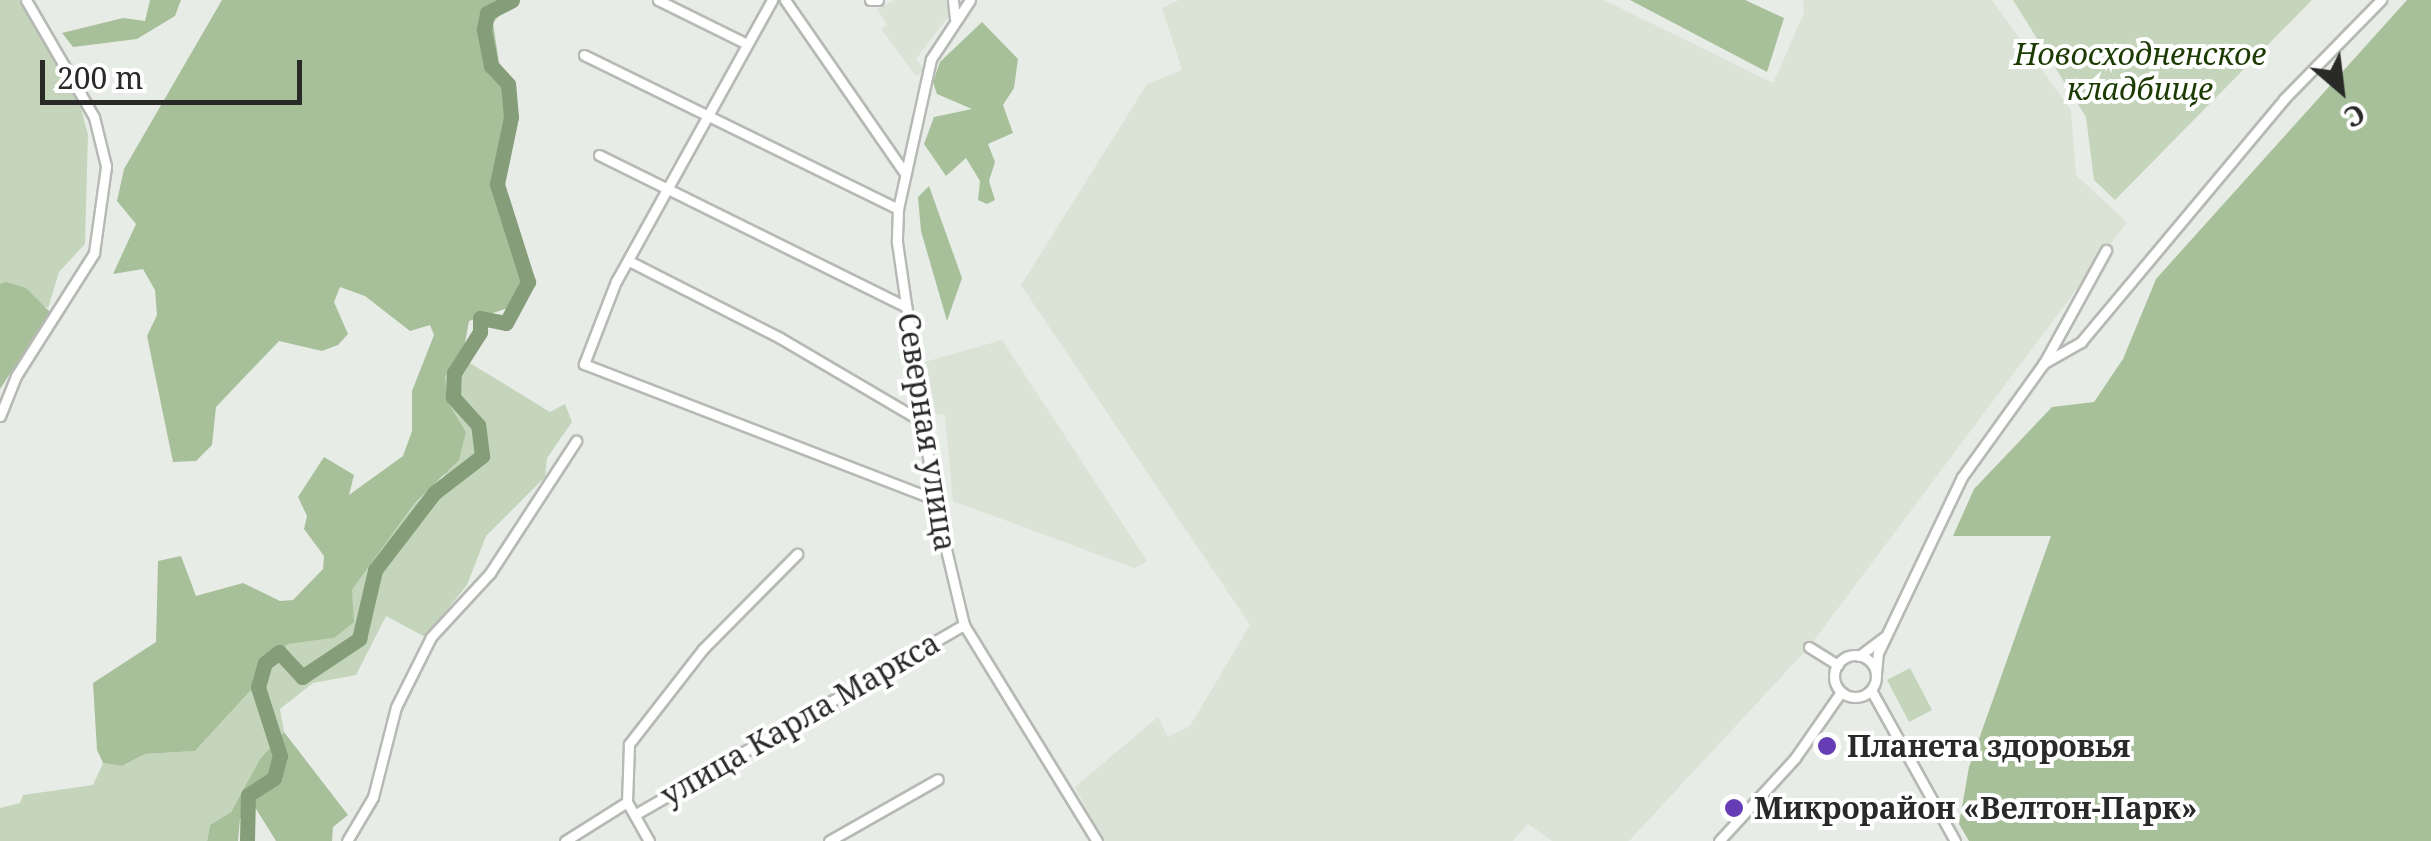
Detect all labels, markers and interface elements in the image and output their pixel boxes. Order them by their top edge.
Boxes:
park label: Новосходненское кладбище [2014,36,2266,106]
scale bar [45,40,308,102]
north arrow [2291,40,2391,140]
text: 200 m [57,57,143,98]
text: С [2338,95,2372,138]
street label: Северная улица [890,310,964,554]
street label: улица Карла Маркса [654,625,946,813]
place label: Планета здоровья [1847,728,2130,764]
marker: Планета здоровья [1816,735,1838,757]
place label: Микрорайон «Велтон-Парк» [1754,790,2197,826]
marker: Микрорайон «Велтон-Парк» [1723,797,1745,819]

